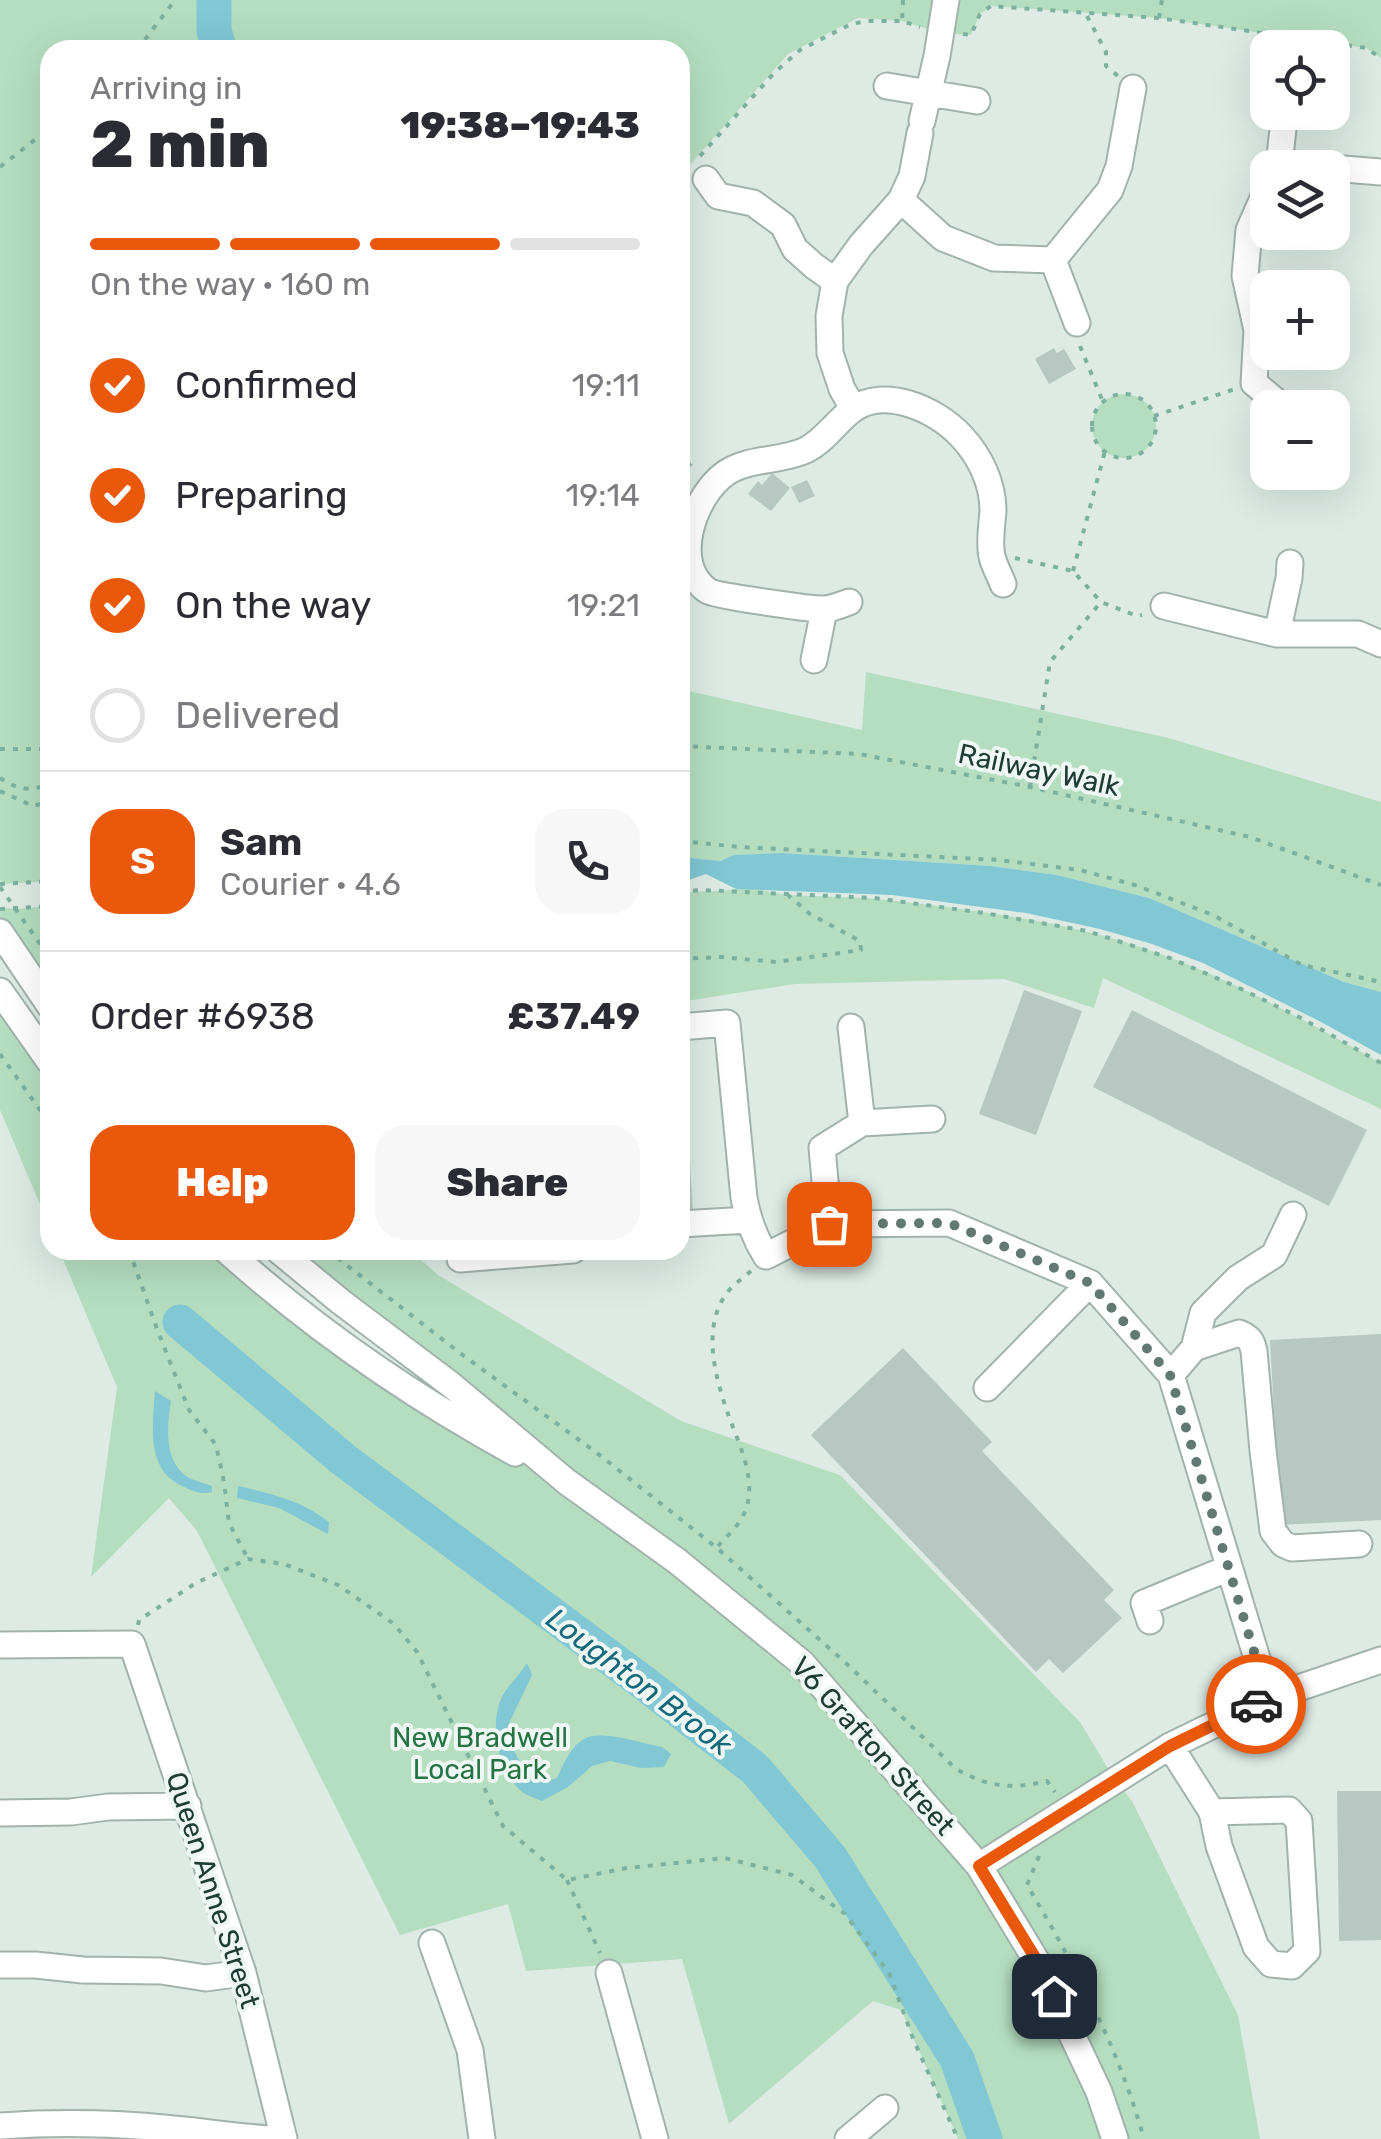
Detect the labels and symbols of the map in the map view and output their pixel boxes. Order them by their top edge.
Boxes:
street label: Railway Walk [955,737,1123,803]
pin [787,1182,872,1267]
water label: Loughton Brook [539,1601,739,1764]
street label: V6 Grafton Street [784,1650,962,1842]
courier [1206,1654,1306,1754]
park label: New Bradwell Local Park [392,1721,568,1786]
street label: Queen Anne Street [159,1768,267,2012]
pin [1012,1954,1097,2039]

